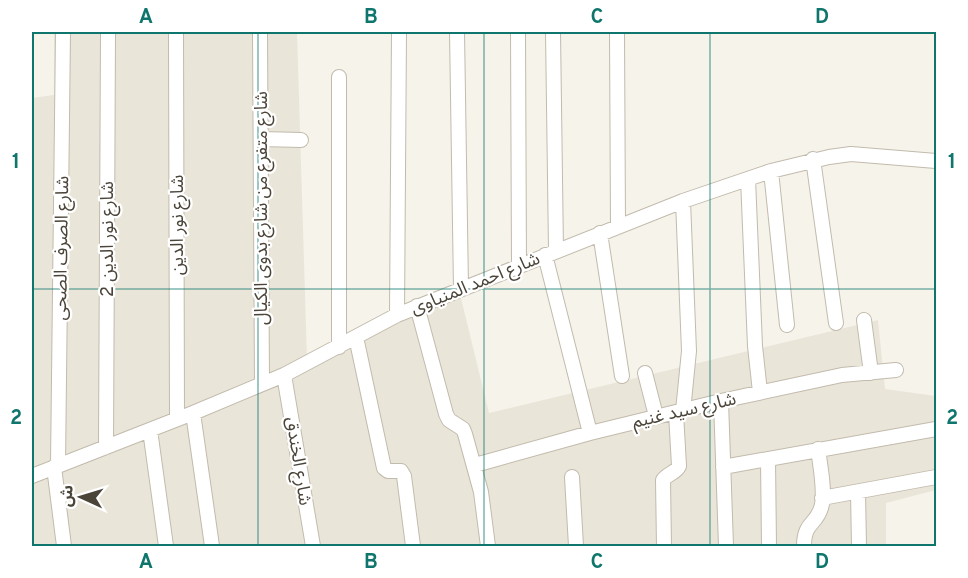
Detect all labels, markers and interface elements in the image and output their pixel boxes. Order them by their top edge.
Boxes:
text: A [139,5,153,31]
text: B [364,5,378,31]
text: C [591,5,603,31]
text: D [815,5,829,31]
street label: شارع متفرع من شارع بدوى الكيال [251,91,275,325]
text: 1 [12,150,20,176]
text: 1 [948,150,956,176]
street label: شارع نور الدين [167,175,191,275]
street label: شارع الصرف الصحى [50,176,76,321]
street label: شارع نور الدين 2 [97,181,121,297]
street label: شارع احمد المنياوى [407,248,544,322]
street label: شارع سيد غنيم [630,388,739,436]
text: 2 [10,406,22,432]
text: 2 [946,406,958,432]
street label: شارع الخندق [278,415,316,507]
north arrow [51,467,111,527]
text: ش [57,484,79,508]
text: A [139,550,153,576]
text: B [364,550,378,576]
text: C [591,550,603,576]
text: D [815,550,829,576]

